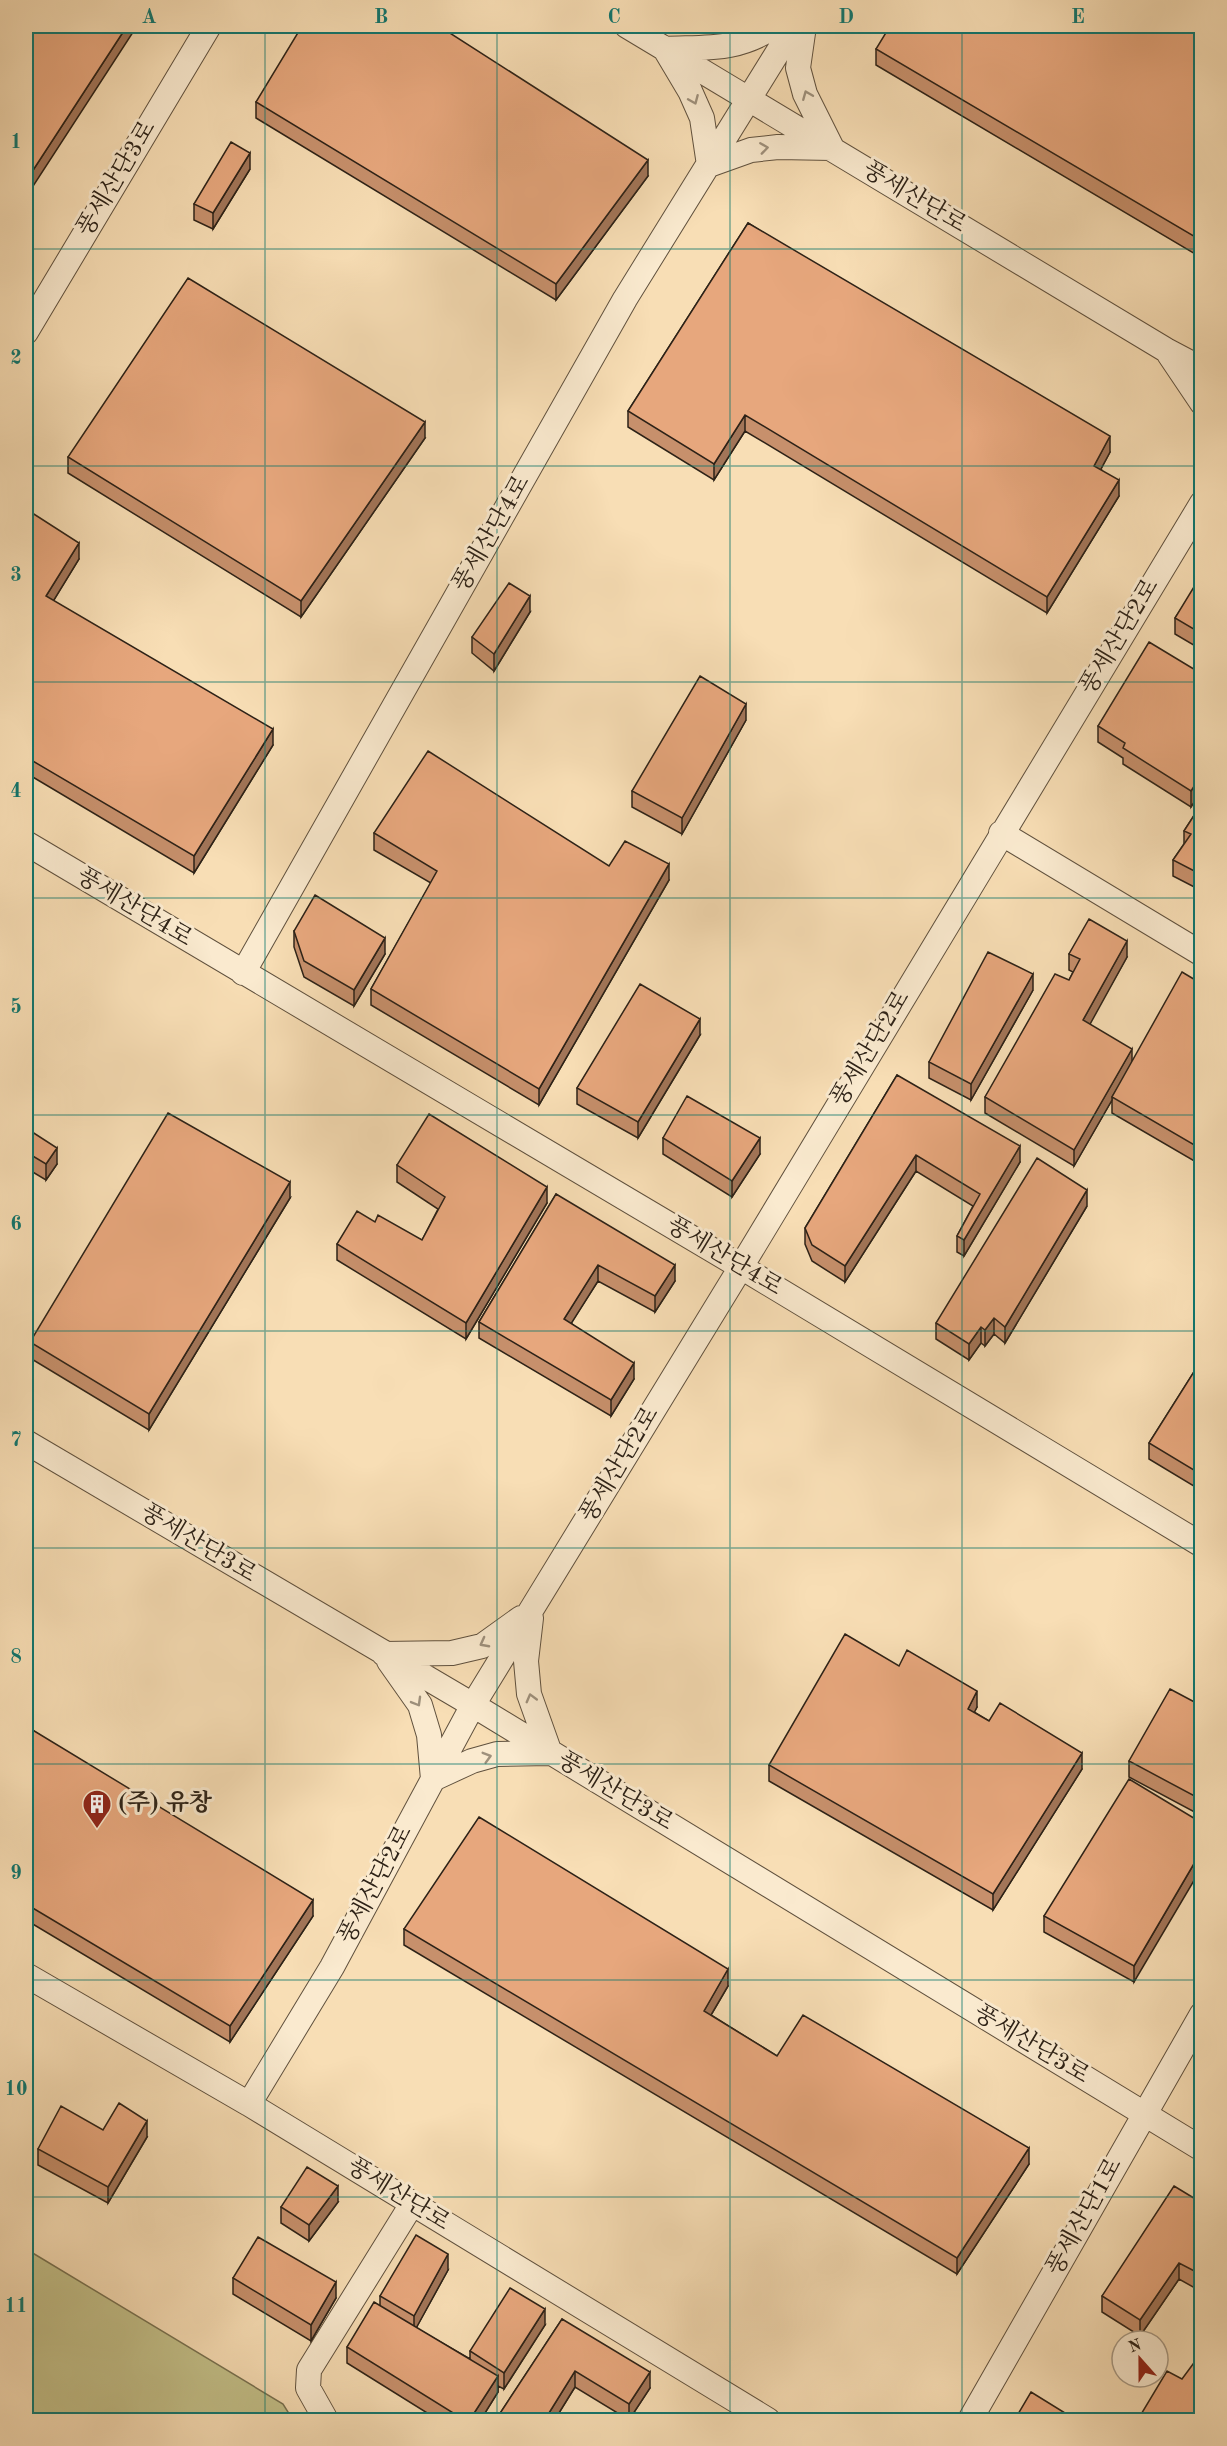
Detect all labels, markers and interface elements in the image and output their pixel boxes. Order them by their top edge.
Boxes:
text: A [141,8,157,28]
text: B [374,8,388,28]
text: C [607,8,621,28]
text: D [838,8,854,28]
text: E [1071,8,1085,28]
one-way arrow [802,91,814,102]
one-way arrow [687,93,699,104]
street label: 풍세산단3로 [72,116,161,241]
text: 1 [10,133,22,153]
one-way arrow [760,143,769,155]
street label: 풍세산단로 [858,156,971,238]
text: 2 [10,349,22,369]
street label: 풍세산단4로 [447,471,535,596]
text: 3 [10,566,22,586]
street label: 풍세산단2로 [1075,574,1164,699]
text: 4 [10,782,22,802]
street label: 풍세산단4로 [72,863,197,952]
street label: 풍세산단2로 [826,986,915,1111]
text: 5 [10,997,22,1018]
street label: 풍세산단4로 [662,1212,787,1301]
text: 6 [10,1215,22,1235]
street label: 풍세산단2로 [575,1402,664,1527]
text: 7 [10,1431,22,1451]
street label: 풍세산단3로 [136,1499,261,1588]
one-way arrow [480,1636,490,1647]
text: 8 [10,1648,22,1668]
one-way arrow [525,1693,538,1703]
one-way arrow [410,1696,421,1706]
street label: 풍세산단3로 [553,1747,678,1836]
one-way arrow [481,1752,492,1764]
building icon: (주) 유창 [81,1788,113,1830]
place label: (주) 유창 [118,1789,213,1816]
street label: 풍세산단2로 [333,1821,417,1948]
text: 9 [10,1864,22,1884]
street label: 풍세산단3로 [969,2000,1094,2089]
text: 10 [4,2080,28,2100]
street label: 풍세산단로 [342,2152,455,2236]
street label: 풍세산단1로 [1041,2153,1127,2280]
text: 11 [4,2297,28,2317]
north arrow [1110,2329,1170,2389]
text: N [1127,2337,1145,2357]

